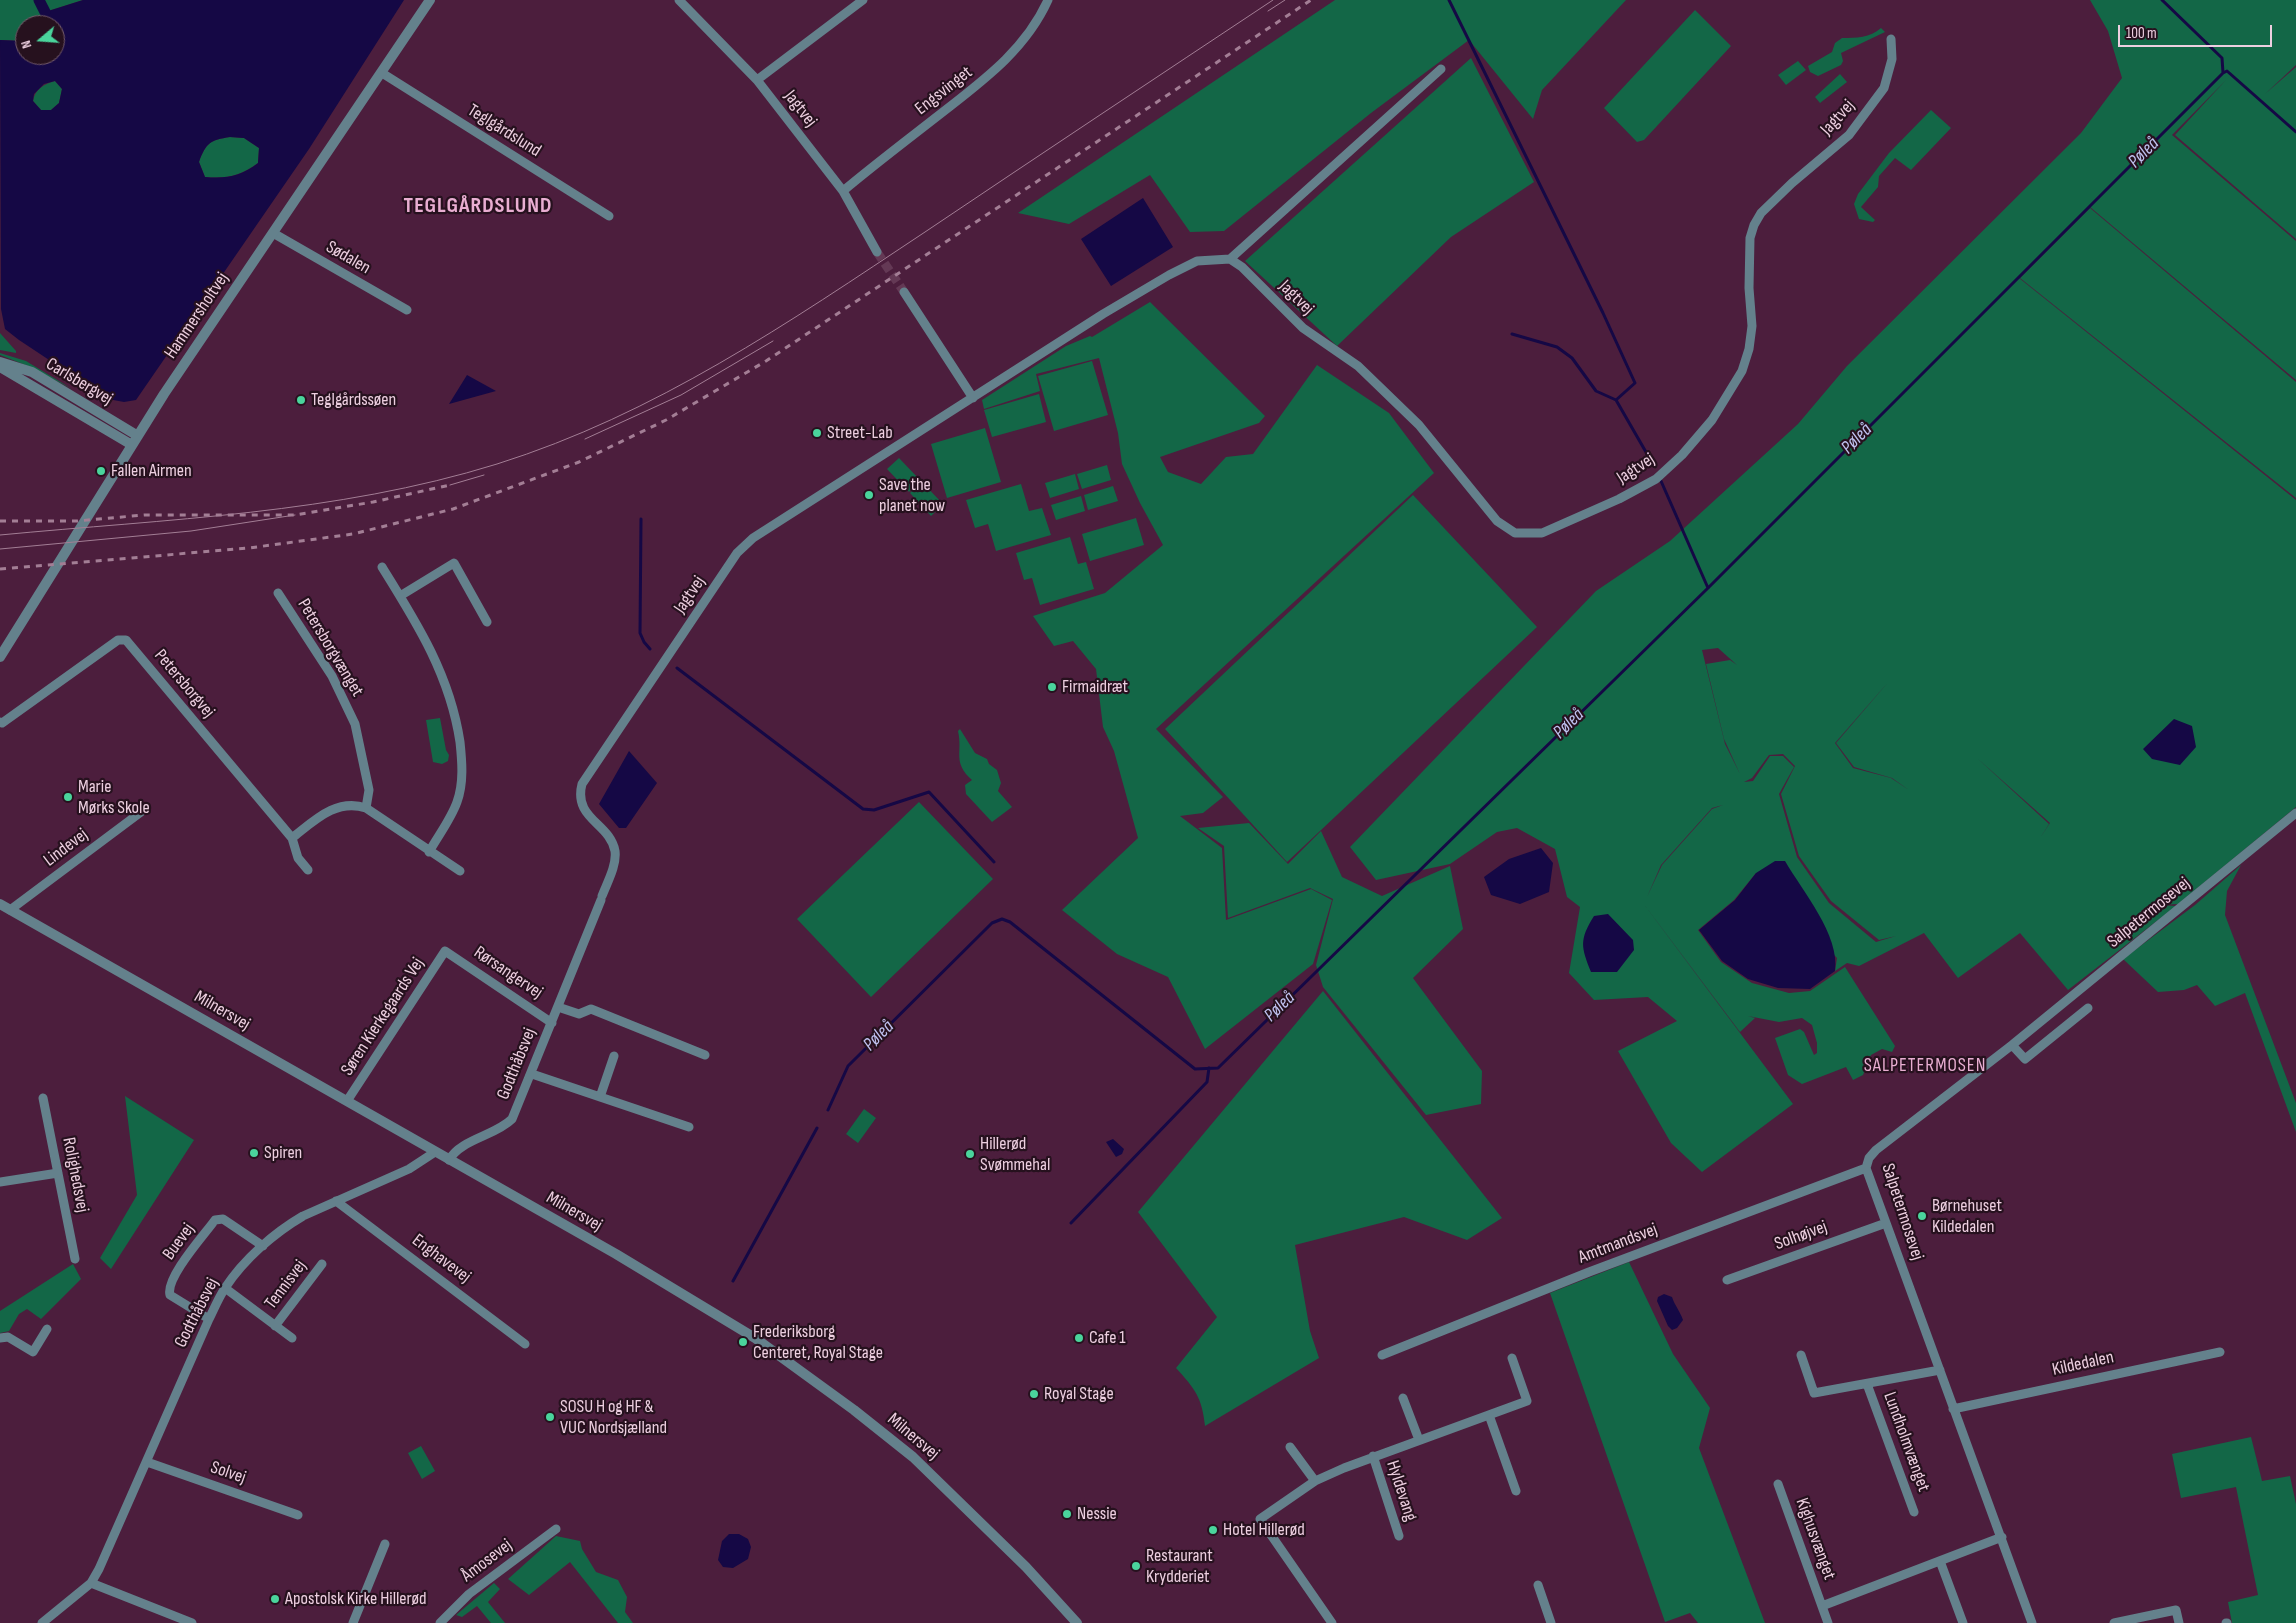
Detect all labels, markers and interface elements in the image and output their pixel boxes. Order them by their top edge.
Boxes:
north arrow [15,15,65,65]
scale bar [2121,15,2275,47]
text: 100 m [2126,24,2157,43]
text: N [17,38,35,51]
street label: Engsvinget [911,62,977,120]
street label: Jagtvej [779,86,821,132]
street label: Jagtvej [1816,96,1860,140]
street label: Teglgårdslund [463,100,545,162]
water label: Pøleå [2124,133,2164,173]
district label: TEGLGÅRDSLUND [402,193,554,219]
street label: Sødalen [322,237,374,279]
street label: Hammersholtvej [160,269,234,363]
street label: Jagtvej [1274,276,1318,320]
street label: Carlsbergvej [42,354,116,410]
place label: Teglgårdssøen [311,389,396,411]
marker: Teglgårdssøen [295,394,307,406]
water label: Pøleå [1837,419,1877,459]
place label: Street-Lab [827,422,893,444]
marker: Street-Lab [811,427,823,439]
street label: Jagtvej [1613,449,1659,489]
place label: Fallen Airmen [111,460,192,482]
marker: Fallen Airmen [95,465,107,477]
place label: Save the planet now [879,474,945,516]
marker: Save the planet now [863,489,875,501]
street label: Jagtvej [670,572,710,618]
street label: Petersborgvænget [292,595,368,701]
street label: Petersborgvej [149,645,219,723]
place label: Firmaidræt [1062,676,1128,698]
marker: Firmaidræt [1046,681,1058,693]
water label: Pøleå [1549,704,1589,744]
place label: Marie Mørks Skole [78,776,150,819]
marker: Marie Mørks Skole [62,791,74,803]
street label: Lindevej [40,824,92,872]
street label: Salpetermosevej [2103,873,2195,953]
street label: Rørsangervej [469,942,547,1004]
street label: Søren Kierkegaards Vej [337,954,429,1080]
street label: Milnersvej [190,986,254,1036]
water label: Pøleå [1260,987,1300,1027]
water label: Pøleå [859,1016,899,1056]
street label: Godthåbsvej [493,1025,541,1103]
district label: SALPETERMOSEN [1862,1055,1988,1077]
place label: Hillerød Svømmehal [980,1133,1050,1176]
street label: Rolighedsvej [57,1136,93,1214]
place label: Spiren [264,1142,302,1164]
marker: Spiren [248,1147,260,1159]
marker: Hillerød Svømmehal [964,1148,976,1160]
street label: Salpetermosevej [1876,1161,1928,1263]
street label: Milnersvej [542,1187,606,1237]
place label: Børnehuset Kildedalen [1932,1195,2002,1238]
marker: Børnehuset Kildedalen [1916,1210,1928,1222]
street label: Solhøjvej [1772,1217,1830,1255]
street label: Amtmandsvej [1576,1219,1660,1269]
street label: Buevej [159,1220,199,1264]
street label: Enghavevej [407,1230,475,1288]
street label: Tennisvej [261,1256,311,1314]
street label: Godthåbsvej [170,1275,224,1351]
place label: Frederiksborg Centeret, Royal Stage [753,1321,883,1364]
place label: Cafe 1 [1089,1327,1126,1349]
marker: Cafe 1 [1073,1332,1085,1344]
marker: Frederiksborg Centeret, Royal Stage [737,1336,749,1348]
street label: Kildedalen [2050,1347,2116,1381]
place label: Royal Stage [1044,1383,1114,1405]
marker: Royal Stage [1028,1388,1040,1400]
street label: Lundholmvænget [1878,1389,1934,1495]
place label: SOSU H og HF & VUC Nordsjælland [560,1396,667,1438]
street label: Milnersvej [883,1409,943,1465]
marker: SOSU H og HF & VUC Nordsjælland [544,1411,556,1423]
street label: Solvej [208,1457,248,1489]
street label: Hyldevang [1381,1458,1421,1524]
street label: Kighusvænget [1790,1495,1840,1583]
place label: Nessie [1077,1503,1117,1525]
marker: Nessie [1061,1508,1073,1520]
place label: Hotel Hillerød [1223,1519,1305,1541]
marker: Hotel Hillerød [1207,1524,1219,1536]
street label: Åmosevej [457,1535,517,1587]
place label: Restaurant Krydderiet [1146,1545,1213,1588]
marker: Restaurant Krydderiet [1130,1560,1142,1572]
place label: Apostolsk Kirke Hillerød [285,1588,426,1610]
marker: Apostolsk Kirke Hillerød [269,1593,281,1605]

